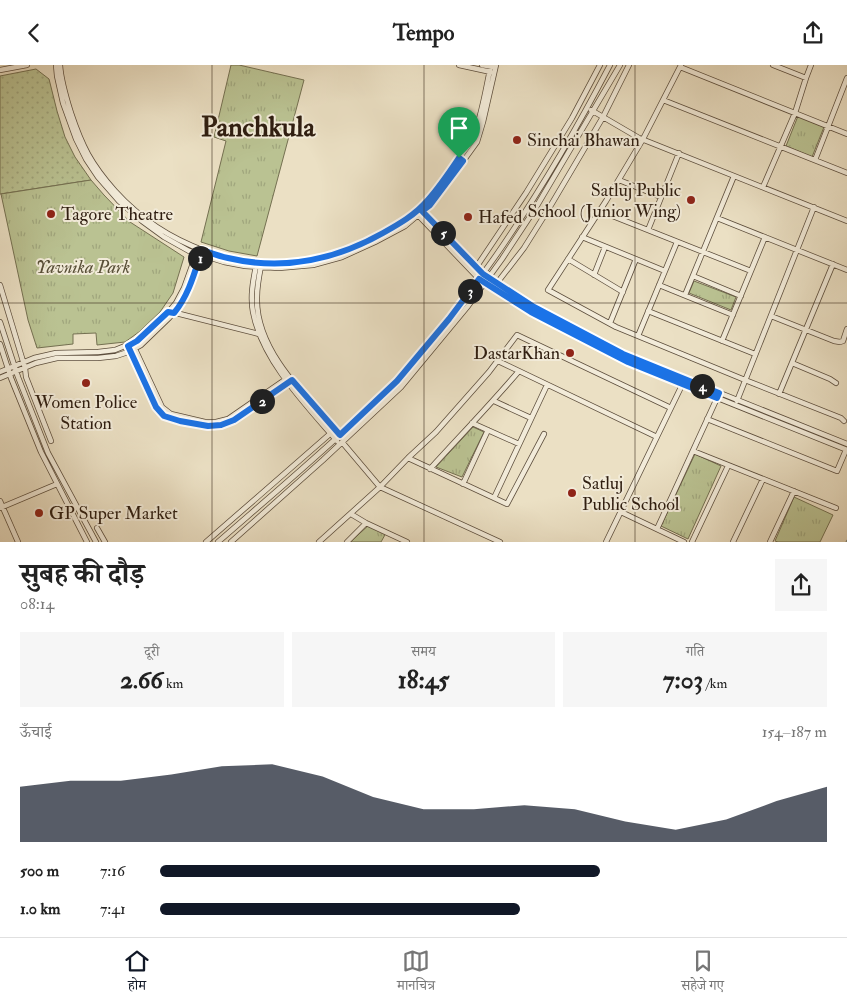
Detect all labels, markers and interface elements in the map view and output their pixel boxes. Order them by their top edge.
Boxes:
icon: back [20,19,48,47]
text: Tempo [393,19,454,47]
icon: share [799,19,827,47]
pin [438,107,480,158]
district label: Panchkula [201,110,316,145]
icon: arrive [445,114,473,142]
place label: Sinchai Bhawan [527,129,640,152]
marker: Sinchai Bhawan [511,134,523,146]
place label: Satluj Public School (Junior Wing) [527,179,681,223]
marker: Satluj Public School (Junior Wing) [685,194,697,206]
place label: Tagore Theatre [61,203,173,226]
place label: Hafed [478,206,522,229]
marker: Tagore Theatre [45,208,57,220]
marker: Hafed [462,211,474,223]
pin: 5 [430,221,456,245]
text: 5 [440,225,447,242]
pin: 1 [188,245,212,271]
text: 1 [198,250,203,267]
park label: Yavnika Park [36,256,130,279]
pin: 3 [458,279,482,303]
text: 3 [468,283,473,300]
place label: DastarKhan [473,342,560,365]
marker: DastarKhan [564,347,576,359]
pin: 4 [690,373,714,399]
marker: Women Police Station [80,377,92,389]
text: 4 [699,378,706,395]
pin: 2 [250,389,274,413]
place label: Women Police Station [34,391,138,435]
text: 2 [259,393,266,410]
place label: Satluj Public School [582,472,680,516]
marker: Satluj Public School [566,487,578,499]
place label: GP Super Market [49,502,178,525]
marker: GP Super Market [33,507,45,519]
text: सुबह की दौड़ [20,557,144,592]
button: share [775,559,827,611]
text: 08:14 [20,594,54,614]
text: दूरी [144,643,159,660]
text: समय [411,643,436,660]
text: गति [686,643,704,660]
text: 2.66 [120,665,163,696]
text: 18:45 [398,665,449,696]
text: 7:03 [663,665,703,696]
text: km [163,675,183,692]
text: /km [703,675,727,692]
text: ऊँचाई [20,722,52,742]
text: 154–187 m [762,722,827,742]
text: 500 m [20,861,59,881]
text: 7:16 [100,861,125,881]
text: 1.0 km [20,899,60,919]
text: 7:41 [100,899,126,919]
tab: होम [123,947,151,999]
tab: मानचित्र [397,947,435,999]
tab: सहेजे गए [681,947,724,999]

